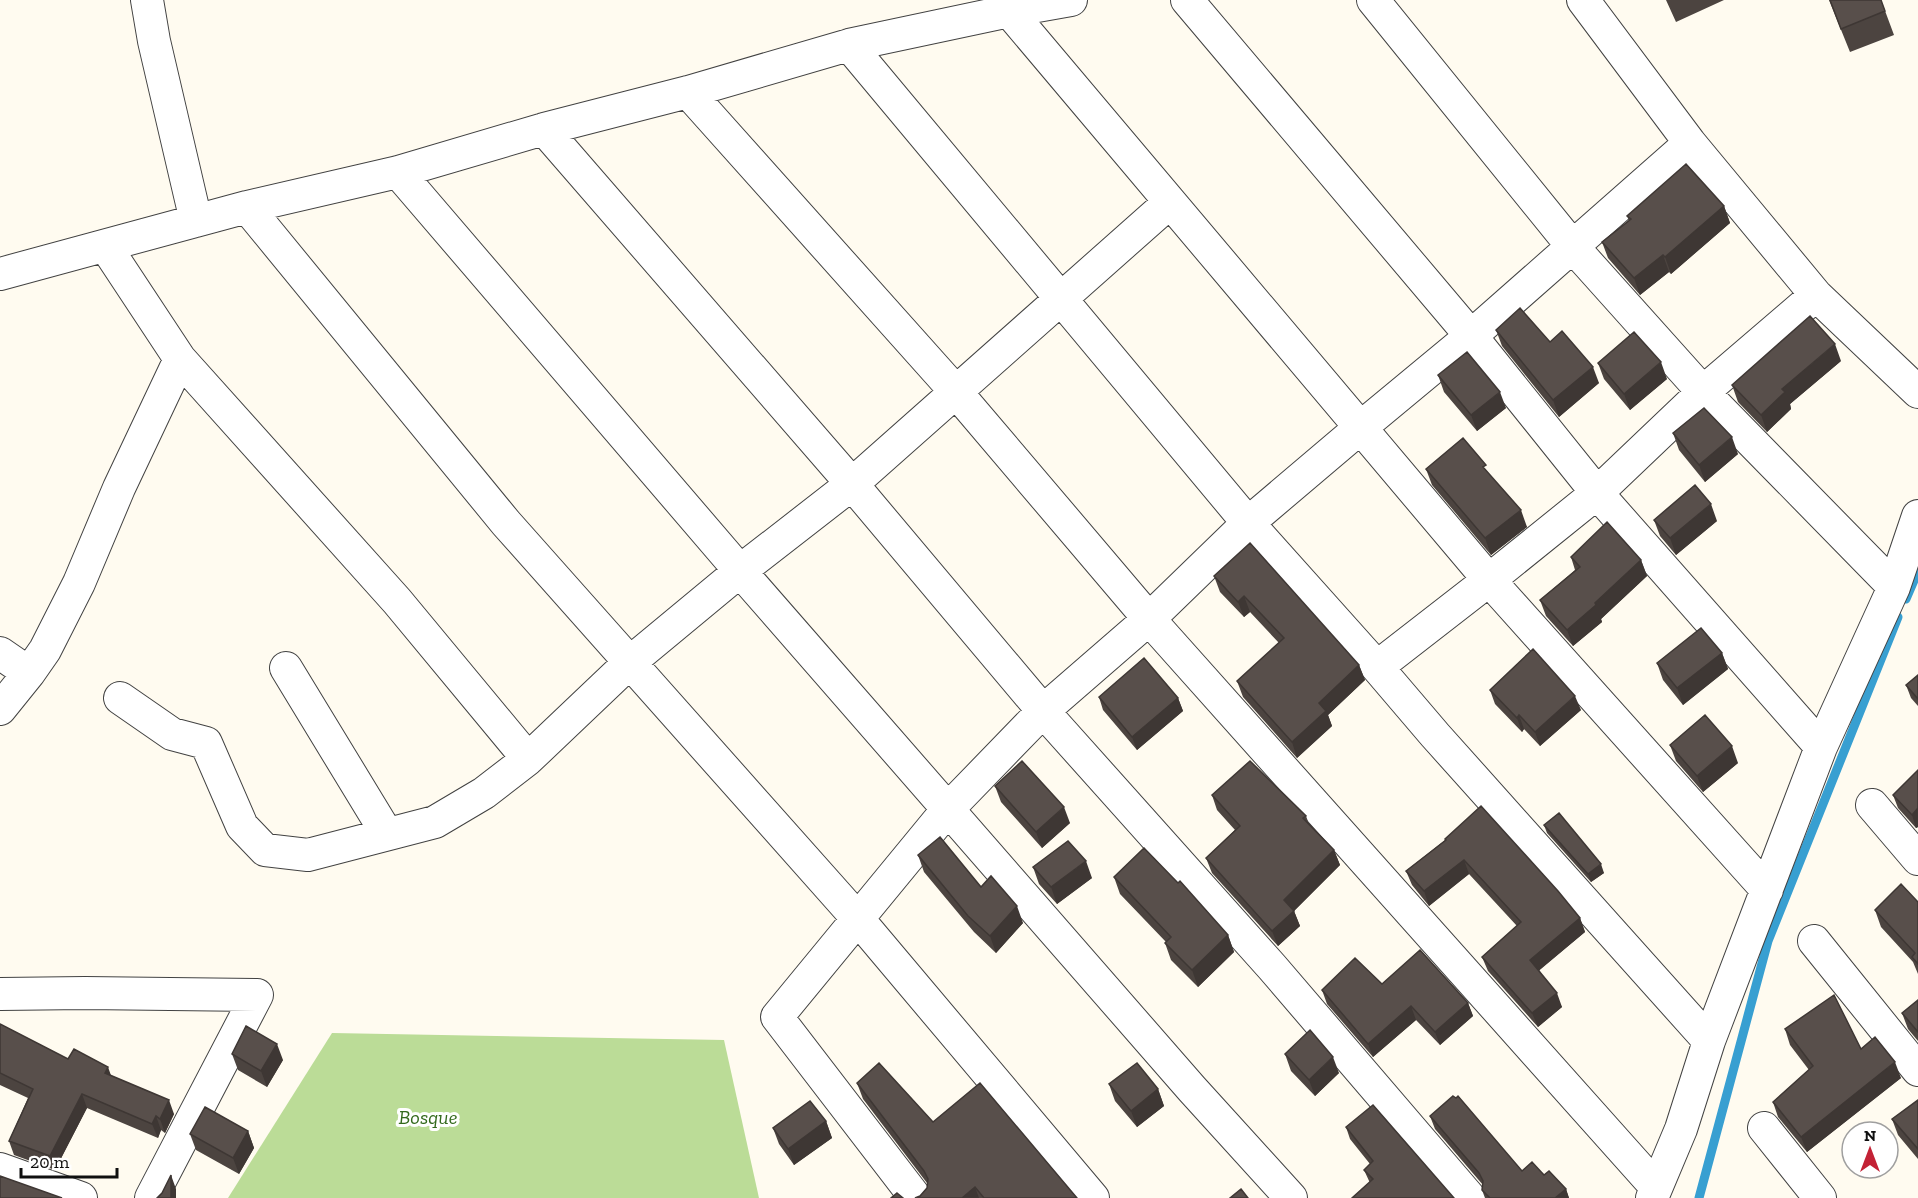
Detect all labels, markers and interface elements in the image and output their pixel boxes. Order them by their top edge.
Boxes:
park label: Bosque [399,1105,457,1129]
north arrow [1840,1120,1900,1180]
text: N [1864,1126,1876,1145]
scale bar [21,1141,117,1179]
text: 20 m [30,1151,70,1173]

